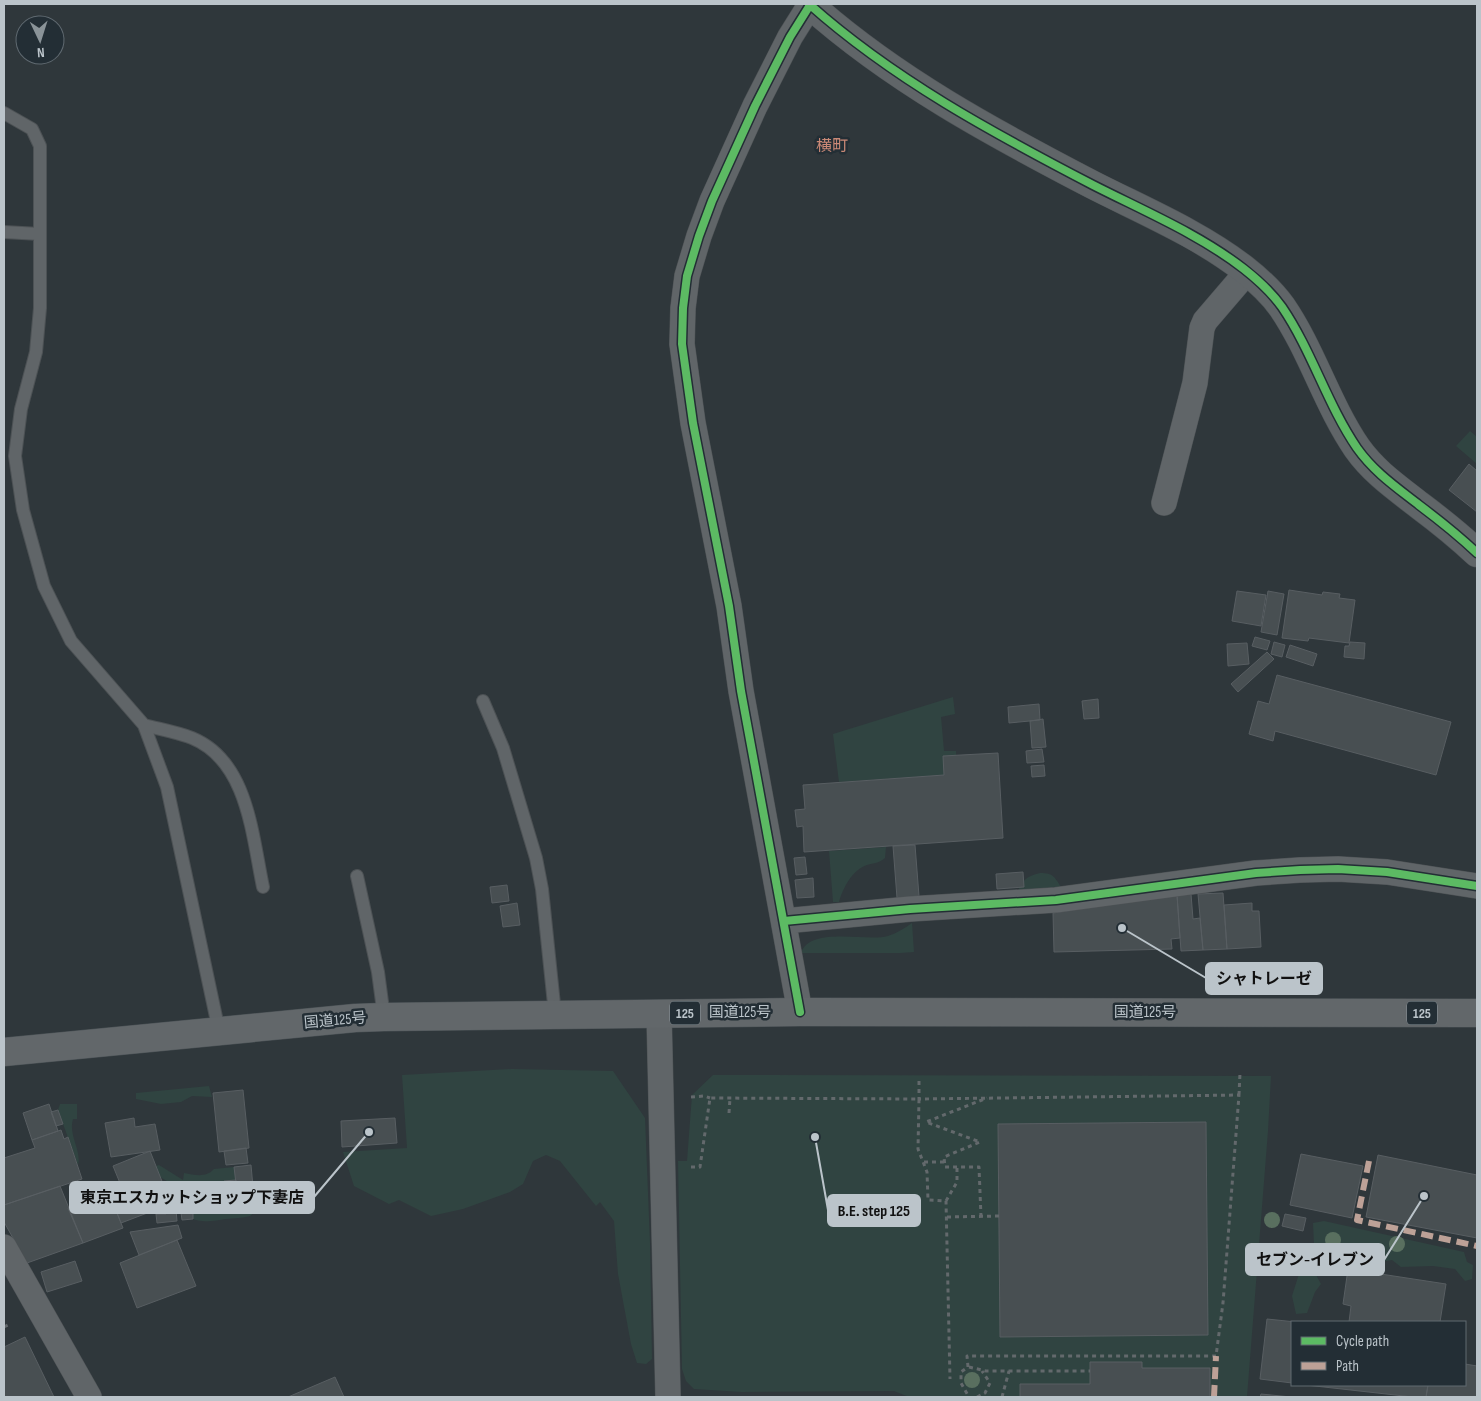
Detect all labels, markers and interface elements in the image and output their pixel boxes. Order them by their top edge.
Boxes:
north arrow [15,15,65,65]
text: N [37,44,45,61]
district label: 横町 [816,137,848,156]
callout: シャトレーゼ [1206,963,1322,994]
text: シャトレーゼ [1216,970,1312,989]
road number: 125 [670,1001,700,1024]
road number: 125 [1407,1001,1437,1024]
street label: 国道125号 [709,1003,771,1022]
street label: 国道125号 [1114,1003,1176,1022]
street label: 国道125号 [303,1008,367,1033]
callout: 東京エスカットショップ下妻店 [70,1182,314,1213]
text: 東京エスカットショップ下妻店 [80,1189,304,1208]
callout: B.E. step 125 [828,1195,920,1226]
text: B.E. step 125 [838,1202,910,1221]
callout: セブン-イレブン [1246,1244,1384,1275]
text: セブン-イレブン [1256,1251,1374,1270]
legend [1291,1321,1466,1386]
text: Cycle path [1336,1332,1389,1351]
text: Path [1336,1357,1359,1376]

